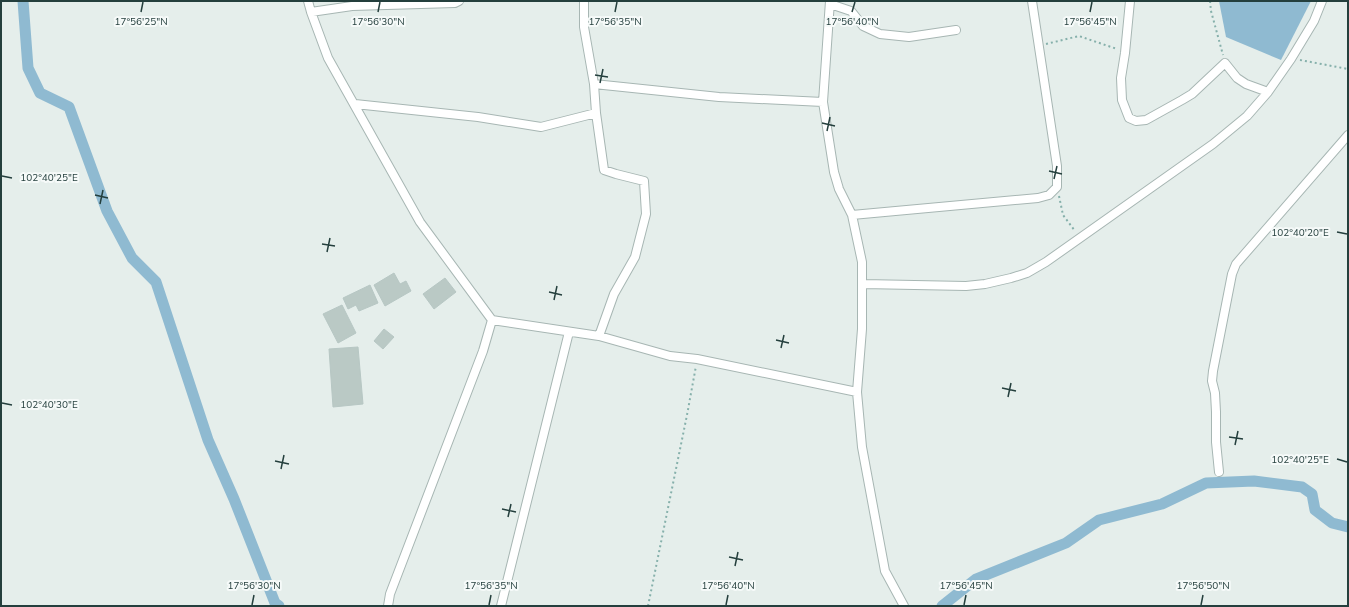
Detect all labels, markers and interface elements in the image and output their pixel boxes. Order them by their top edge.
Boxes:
text: 17°56'25"N [114,15,168,29]
text: 17°56'30"N [351,15,405,29]
text: 17°56'35"N [588,15,642,29]
text: 17°56'40"N [825,15,879,29]
text: 17°56'45"N [1063,15,1117,29]
text: 102°40'25"E [20,171,78,185]
text: 102°40'20"E [1271,226,1329,240]
text: 102°40'30"E [20,398,78,412]
text: 102°40'25"E [1271,453,1329,467]
text: 17°56'30"N [227,579,281,593]
text: 17°56'35"N [464,579,518,593]
text: 17°56'40"N [701,579,755,593]
text: 17°56'45"N [939,579,993,593]
text: 17°56'50"N [1176,579,1230,593]

